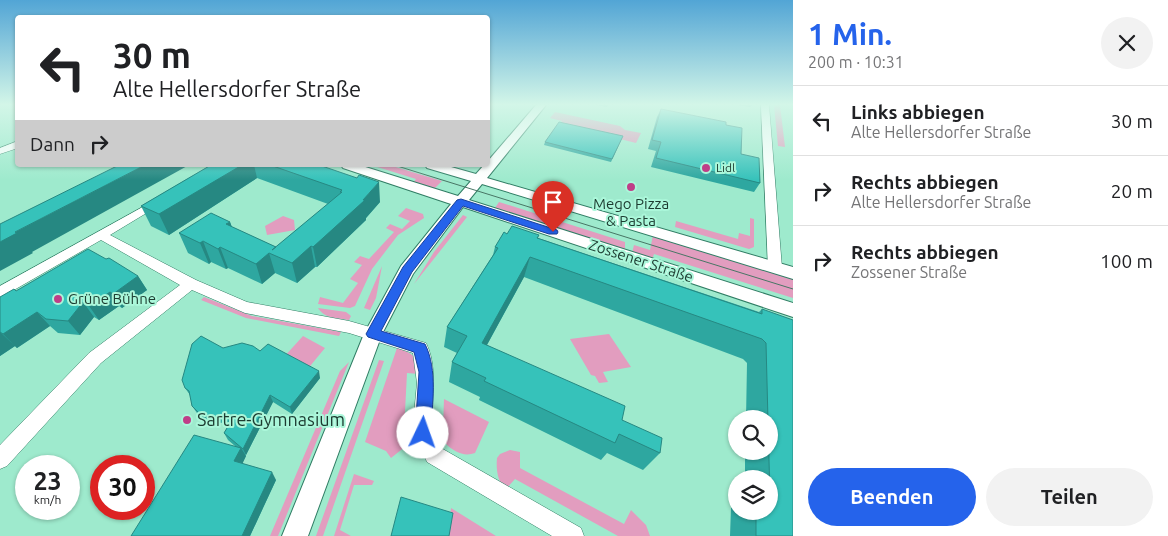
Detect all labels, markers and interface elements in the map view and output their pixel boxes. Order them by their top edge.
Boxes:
text: 1 Min. [808,17,892,51]
button: close [1101,17,1153,69]
icon: left [30,35,95,100]
text: 30 m [113,35,191,75]
text: 200 m · 10:31 [808,53,904,71]
text: Alte Hellersdorfer Straße [113,76,361,101]
text: Links abbiegen [851,101,985,123]
icon: left [808,107,836,135]
text: 30 m [1111,110,1153,132]
text: Alte Hellersdorfer Straße [851,123,1031,141]
icon: right [85,130,113,158]
text: Dann [30,133,75,155]
place label: Lidl [716,161,735,174]
marker: Lidl [700,162,712,174]
text: Rechts abbiegen [851,171,999,193]
icon: right [808,177,836,205]
text: 20 m [1111,180,1153,202]
pin [532,181,574,232]
marker: Mego Pizza & Pasta [625,181,637,193]
icon: arrive [539,188,567,216]
text: Alte Hellersdorfer Straße [851,193,1031,211]
place label: Mego Pizza & Pasta [593,195,669,229]
street label: Zossener Straße [587,236,696,285]
text: Rechts abbiegen [851,241,999,263]
icon: right [808,247,836,275]
text: 100 m [1100,250,1153,272]
text: Zossener Straße [851,263,967,281]
place label: Grüne Bühne [68,290,156,307]
marker: Grüne Bühne [52,293,64,305]
position arrow [396,406,448,458]
place label: Sartre-Gymnasium [197,409,345,429]
map controls [728,410,778,520]
button: search [728,410,778,460]
marker: Sartre-Gymnasium [181,414,193,426]
speed limit sign: 30 [90,455,155,520]
text: 23 [33,467,62,495]
button: Beenden [808,468,976,526]
button: Teilen [986,468,1153,526]
button: layers [728,470,778,520]
text: km/h [34,493,61,506]

